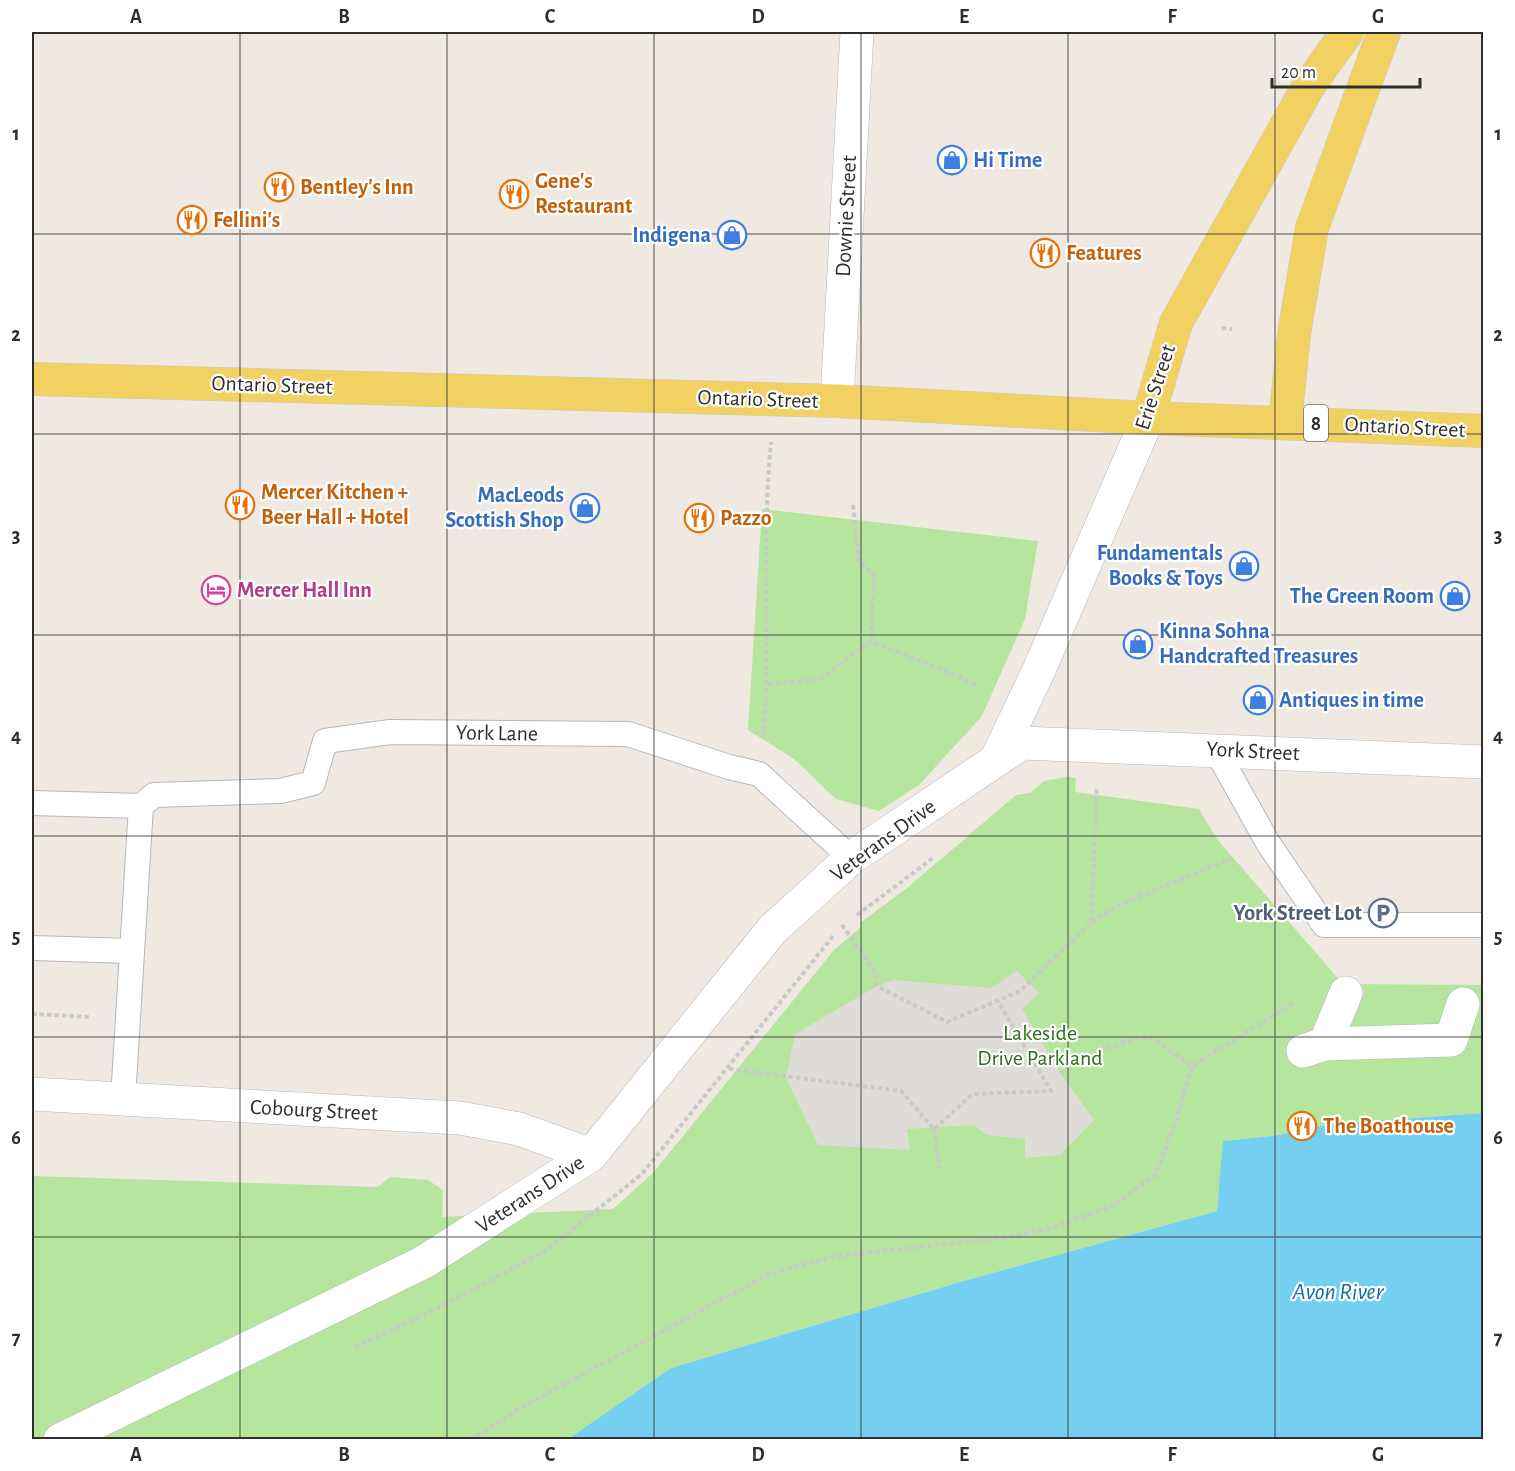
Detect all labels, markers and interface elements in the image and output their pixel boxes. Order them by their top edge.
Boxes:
text: A [130,7,142,27]
text: B [338,7,350,27]
text: C [545,7,556,27]
text: D [751,7,765,27]
text: E [959,7,969,27]
text: F [1167,7,1177,27]
text: G [1372,7,1384,27]
scale bar [1272,51,1420,89]
text: 20 m [1281,64,1316,82]
text: 1 [12,124,20,144]
text: 1 [1494,124,1502,144]
shop icon: Hi Time [936,144,968,176]
place label: Hi Time [973,149,1042,171]
street label: Downie Street [832,155,860,277]
place label: Gene's Restaurant [535,170,633,217]
restaurant icon: Bentley's Inn [263,171,295,203]
place label: Bentley's Inn [300,176,414,199]
restaurant icon: Gene's Restaurant [498,178,530,210]
restaurant icon: Fellini's [176,204,208,236]
place label: Fellini's [213,209,280,231]
shop icon: Indigena [716,219,748,251]
place label: Indigena [632,224,711,246]
restaurant icon: Features [1029,237,1061,269]
place label: Features [1066,242,1142,264]
text: 2 [11,325,21,345]
text: 2 [1493,325,1503,345]
street label: Erie Street [1131,342,1179,432]
street label: Ontario Street [211,372,333,398]
street label: Ontario Street [697,386,819,412]
road number: 8 [1304,405,1328,441]
street label: Ontario Street [1344,413,1466,441]
place label: Mercer Kitchen + Beer Hall + Hotel [261,481,409,528]
place label: MacLeods Scottish Shop [445,484,564,531]
restaurant icon: Mercer Kitchen + Beer Hall + Hotel [224,489,256,521]
shop icon: MacLeods Scottish Shop [569,492,601,524]
restaurant icon: Pazzo [683,502,715,534]
place label: Pazzo [720,507,772,529]
text: 3 [12,526,20,546]
text: 3 [1494,526,1502,546]
place label: Fundamentals Books & Toys [1097,542,1223,590]
shop icon: Fundamentals Books & Toys [1228,550,1260,582]
hotel icon: Mercer Hall Inn [200,574,232,606]
place label: Mercer Hall Inn [237,579,372,601]
shop icon: The Green Room [1439,580,1471,612]
place label: The Green Room [1290,585,1434,607]
place label: Kinna Sohna Handcrafted Treasures [1159,620,1358,667]
shop icon: Kinna Sohna Handcrafted Treasures [1122,628,1154,660]
shop icon: Antiques in time [1242,684,1274,716]
place label: Antiques in time [1279,689,1424,711]
street label: York Lane [456,721,538,745]
text: 4 [11,726,21,746]
text: 4 [1493,726,1503,746]
street label: York Street [1206,738,1300,764]
street label: Veterans Drive [826,795,940,885]
parking icon: York Street Lot [1367,897,1399,929]
place label: York Street Lot [1234,902,1363,924]
text: 5 [12,927,20,947]
text: 5 [1494,927,1502,947]
park label: Lakeside Drive Parkland [977,1022,1103,1069]
street label: Cobourg Street [249,1096,379,1124]
restaurant icon: The Boathouse [1286,1110,1318,1142]
place label: The Boathouse [1323,1115,1454,1137]
text: 6 [11,1128,21,1148]
text: 6 [1493,1128,1503,1148]
street label: Veterans Drive [472,1151,588,1237]
water label: Avon River [1292,1280,1385,1304]
text: 7 [12,1328,21,1348]
text: 7 [1494,1328,1503,1348]
text: A [130,1445,142,1465]
text: B [338,1445,350,1465]
text: C [545,1445,556,1465]
text: D [751,1445,765,1465]
text: E [959,1445,969,1465]
text: F [1167,1445,1177,1465]
text: G [1372,1445,1384,1465]

